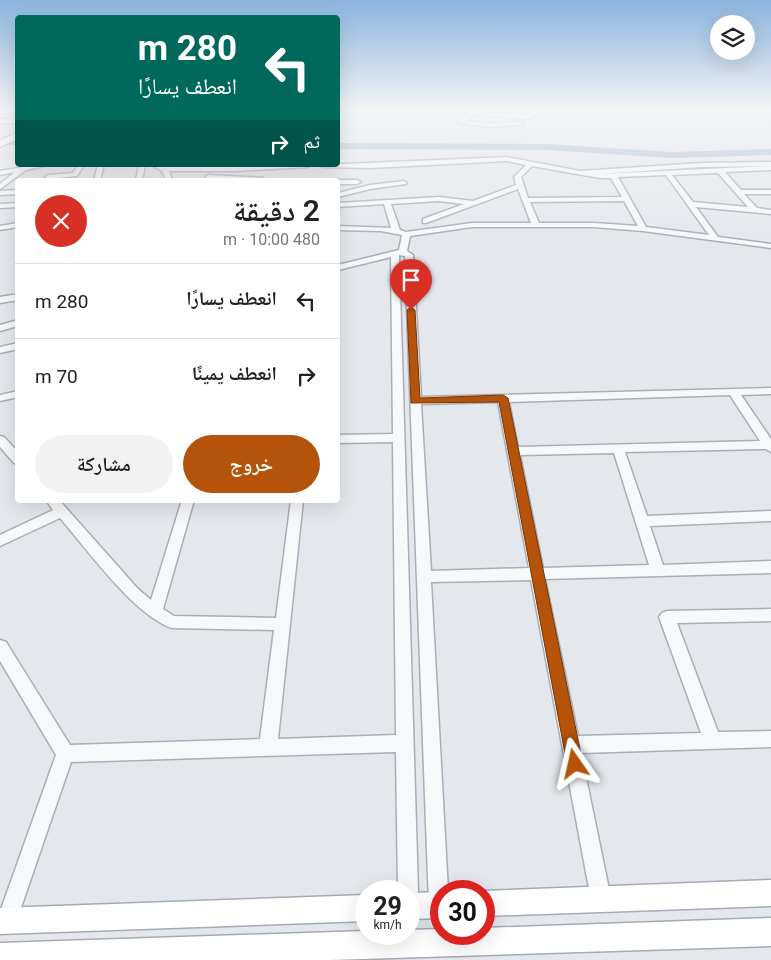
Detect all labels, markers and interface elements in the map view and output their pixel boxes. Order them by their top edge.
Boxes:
map controls [710,15,755,60]
button: layers [710,15,755,60]
text: 280 m [138,28,237,69]
icon: left [255,35,320,100]
text: انعطف يسارًا [138,74,237,99]
icon: right [265,130,293,158]
text: ثم [303,130,320,153]
text: 2 دقيقة [233,193,320,228]
button: close [35,195,87,247]
text: 480 m · 10:00 [223,230,320,249]
pin [390,259,432,310]
icon: arrive [397,266,425,294]
text: انعطف يسارًا [186,287,277,310]
icon: left [292,287,320,315]
text: 280 m [35,290,88,313]
text: انعطف يمينًا [192,362,277,385]
icon: right [292,362,320,390]
text: 70 m [35,365,78,388]
button: مشاركة [35,435,173,493]
button: خروج [183,435,320,493]
position arrow [548,737,600,789]
speed limit sign: 30 [430,880,495,945]
text: 29 [373,892,402,921]
text: km/h [373,918,402,932]

